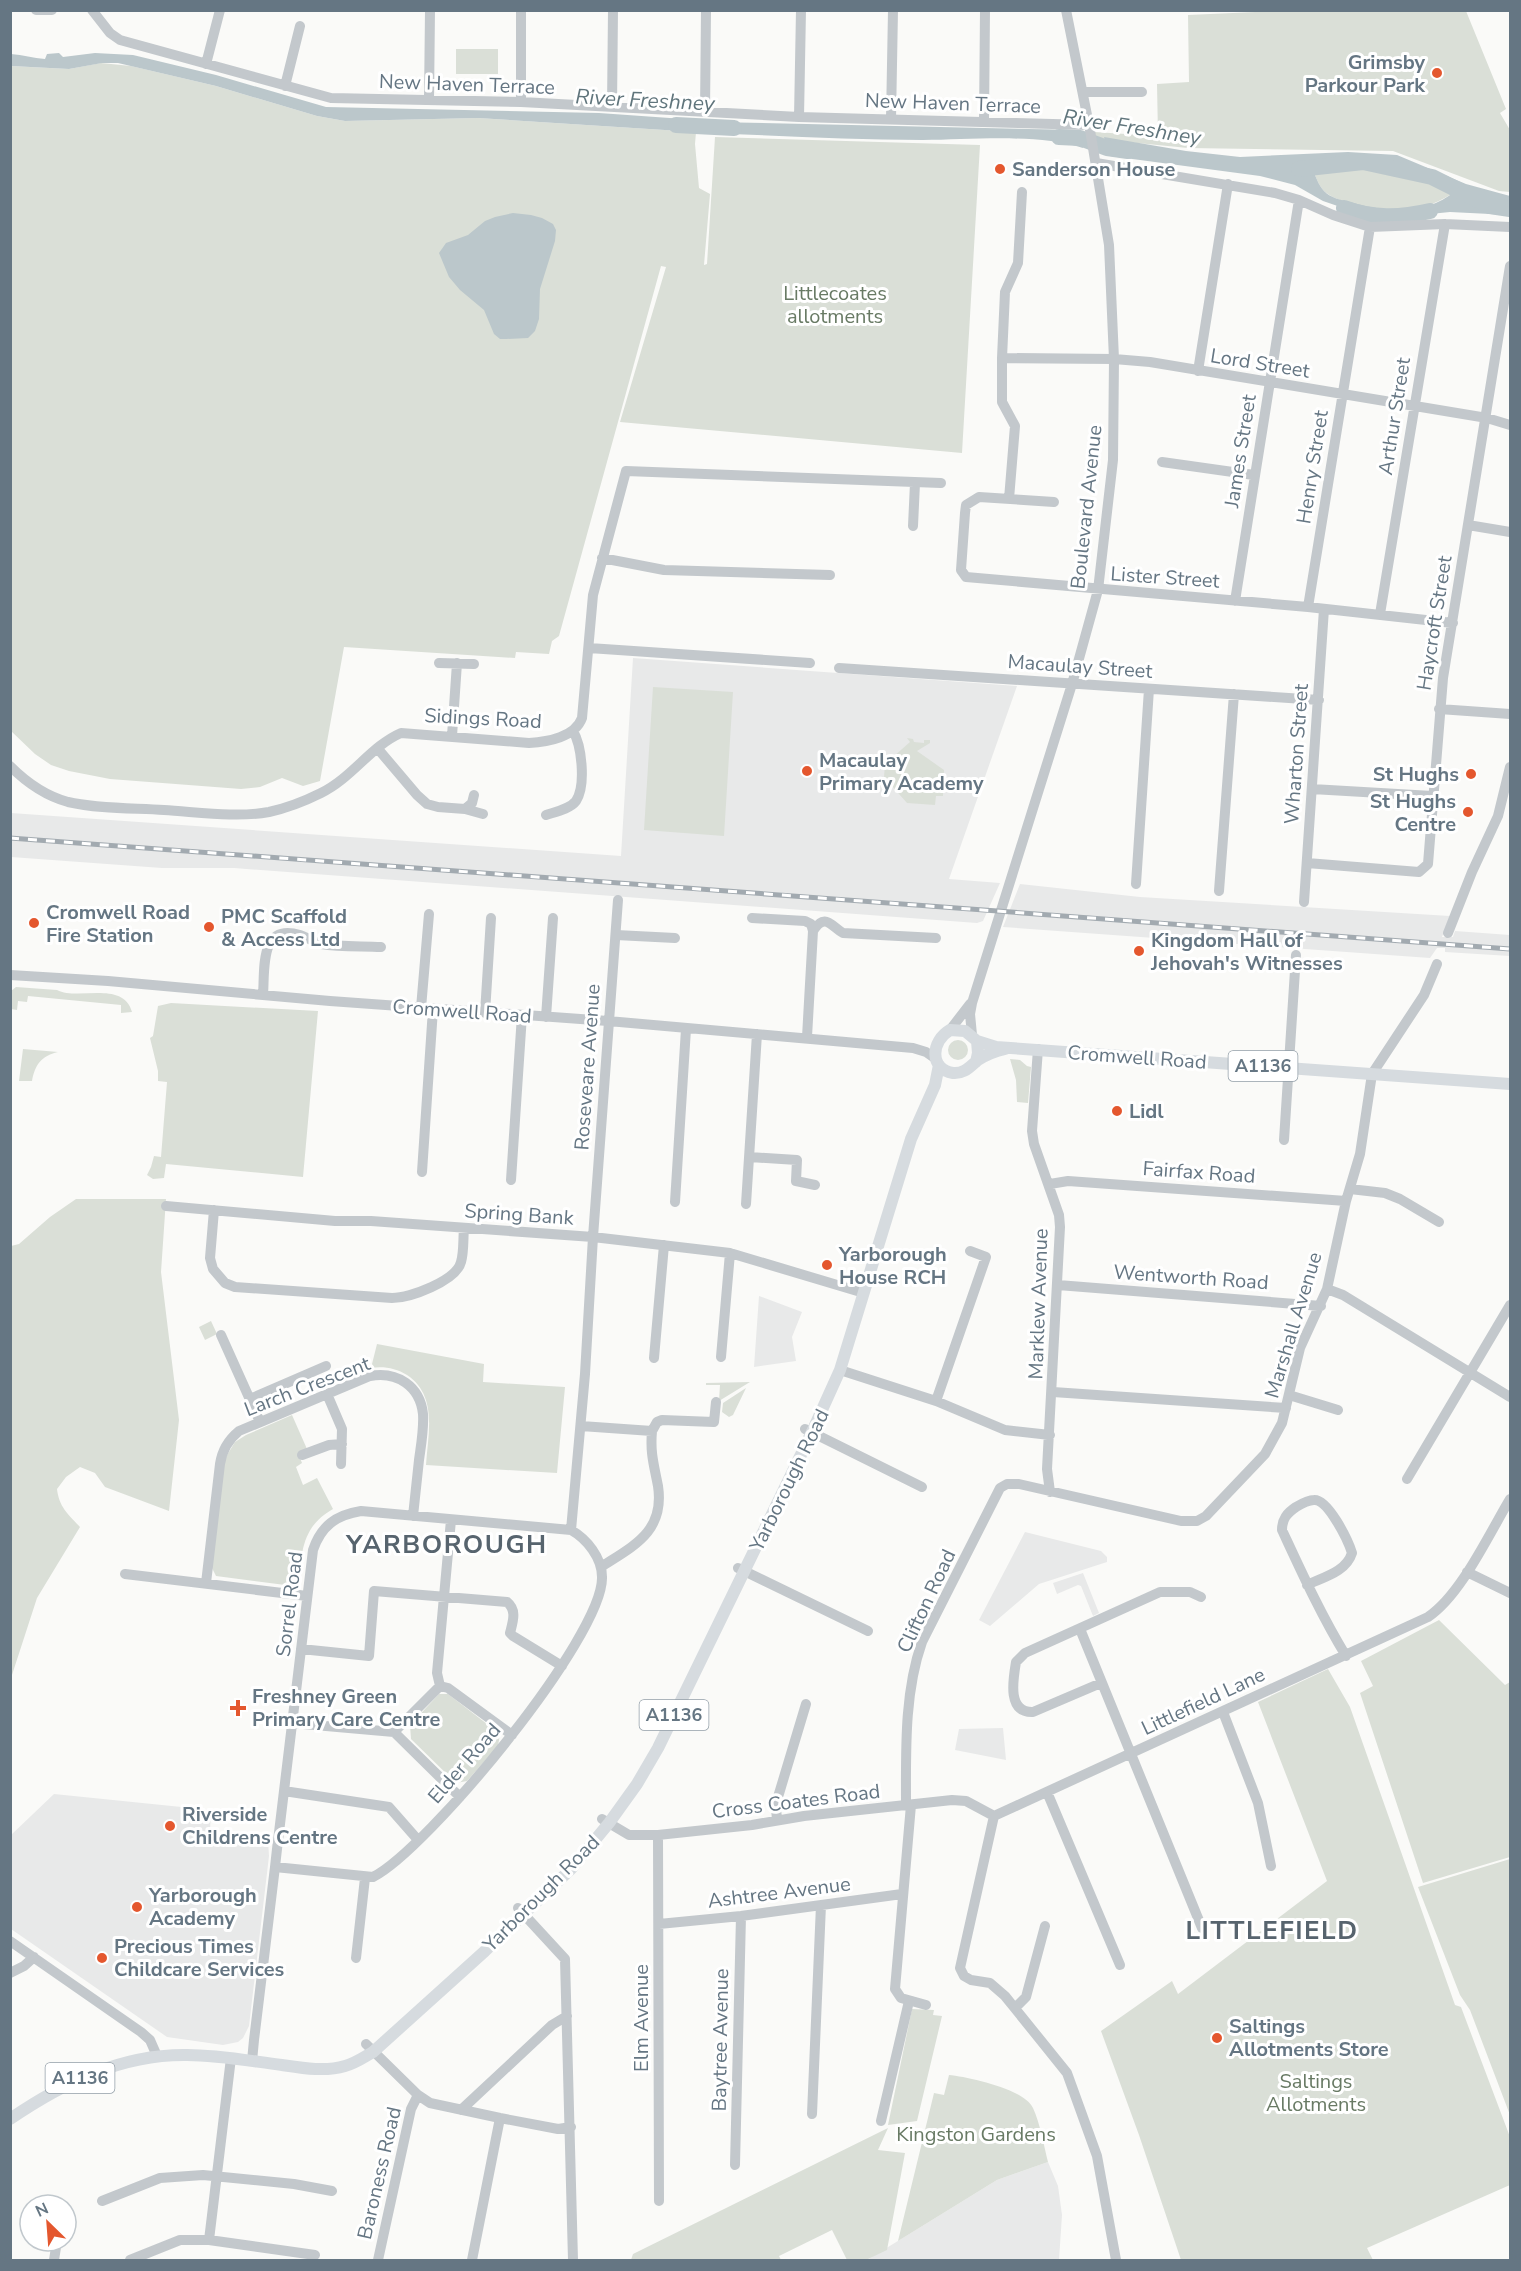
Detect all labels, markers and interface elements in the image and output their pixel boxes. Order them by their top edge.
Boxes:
place label: Grimsby Parkour Park [1305,49,1426,99]
marker: Grimsby Parkour Park [1430,66,1444,80]
street label: New Haven Terrace [379,68,555,101]
water label: River Freshney [575,82,716,118]
street label: New Haven Terrace [865,87,1041,120]
water label: River Freshney [1061,102,1204,152]
place label: Sanderson House [1012,156,1176,183]
marker: Sanderson House [993,162,1007,176]
park label: Littlecoates allotments [783,280,887,330]
street label: Lord Street [1208,342,1313,385]
street label: Arthur Street [1372,354,1417,477]
street label: James Street [1218,392,1263,511]
street label: Henry Street [1290,407,1335,526]
street label: Boulevard Avenue [1064,424,1109,590]
street label: Haycroft Street [1411,553,1459,692]
street label: Lister Street [1109,560,1221,595]
street label: Macaulay Street [1007,648,1154,685]
street label: Wharton Street [1278,682,1315,825]
street label: Sidings Road [424,702,542,735]
place label: Macaulay Primary Academy [819,747,984,797]
place label: St Hughs [1373,761,1459,788]
marker: Macaulay Primary Academy [800,764,814,778]
marker: St Hughs [1464,767,1478,781]
place label: St Hughs Centre [1370,788,1456,838]
marker: St Hughs Centre [1461,805,1475,819]
place label: Cromwell Road Fire Station [46,899,190,949]
place label: PMC Scaffold & Access Ltd [221,903,347,953]
marker: Cromwell Road Fire Station [27,916,41,930]
marker: PMC Scaffold & Access Ltd [202,920,216,934]
place label: Kingdom Hall of Jehovah's Witnesses [1150,927,1343,977]
marker: Kingdom Hall of Jehovah's Witnesses [1132,944,1146,958]
street label: Roseveare Avenue [568,983,607,1151]
street label: Cromwell Road [391,993,532,1030]
street label: Cromwell Road [1066,1039,1207,1076]
road number: A1136 [1228,1051,1298,1081]
place label: Lidl [1129,1098,1164,1125]
marker: Lidl [1110,1104,1124,1118]
street label: Fairfax Road [1142,1155,1256,1190]
street label: Spring Bank [463,1197,575,1232]
street label: Marklew Avenue [1022,1228,1055,1380]
place label: Yarborough House RCH [838,1241,947,1291]
street label: Marshall Avenue [1258,1249,1329,1401]
marker: Yarborough House RCH [820,1258,834,1272]
street label: Wentworth Road [1112,1259,1269,1296]
street label: Larch Crescent [240,1350,375,1423]
street label: Yarborough Road [743,1405,836,1557]
district label: YARBOROUGH [345,1527,548,1562]
street label: Clifton Road [891,1545,962,1657]
street label: Sorrel Road [270,1550,309,1658]
street label: Littlefield Lane [1137,1661,1269,1742]
place label: Freshney Green Primary Care Centre [252,1683,440,1733]
marker: Freshney Green Primary Care Centre [229,1699,247,1717]
road number: A1136 [640,1700,708,1730]
street label: Elder Road [422,1717,507,1809]
street label: Cross Coates Road [710,1778,882,1825]
place label: Riverside Childrens Centre [182,1801,338,1851]
marker: Riverside Childrens Centre [163,1819,177,1833]
street label: Yarborough Road [476,1829,606,1958]
street label: Ashtree Avenue [706,1870,852,1915]
place label: Yarborough Academy [148,1882,257,1932]
marker: Yarborough Academy [130,1900,144,1914]
district label: LITTLEFIELD [1185,1913,1359,1948]
place label: Precious Times Childcare Services [114,1933,285,1983]
marker: Precious Times Childcare Services [95,1951,109,1965]
street label: Elm Avenue [628,1964,655,2072]
street label: Baytree Avenue [706,1968,735,2112]
place label: Saltings Allotments Store [1229,2013,1389,2063]
marker: Saltings Allotments Store [1210,2031,1224,2045]
road number: A1136 [46,2063,115,2093]
park label: Saltings Allotments [1266,2068,1366,2118]
street label: Baroness Road [351,2104,408,2242]
park label: Kingston Gardens [896,2121,1056,2148]
north arrow [18,2193,78,2253]
text: N [32,2198,52,2223]

